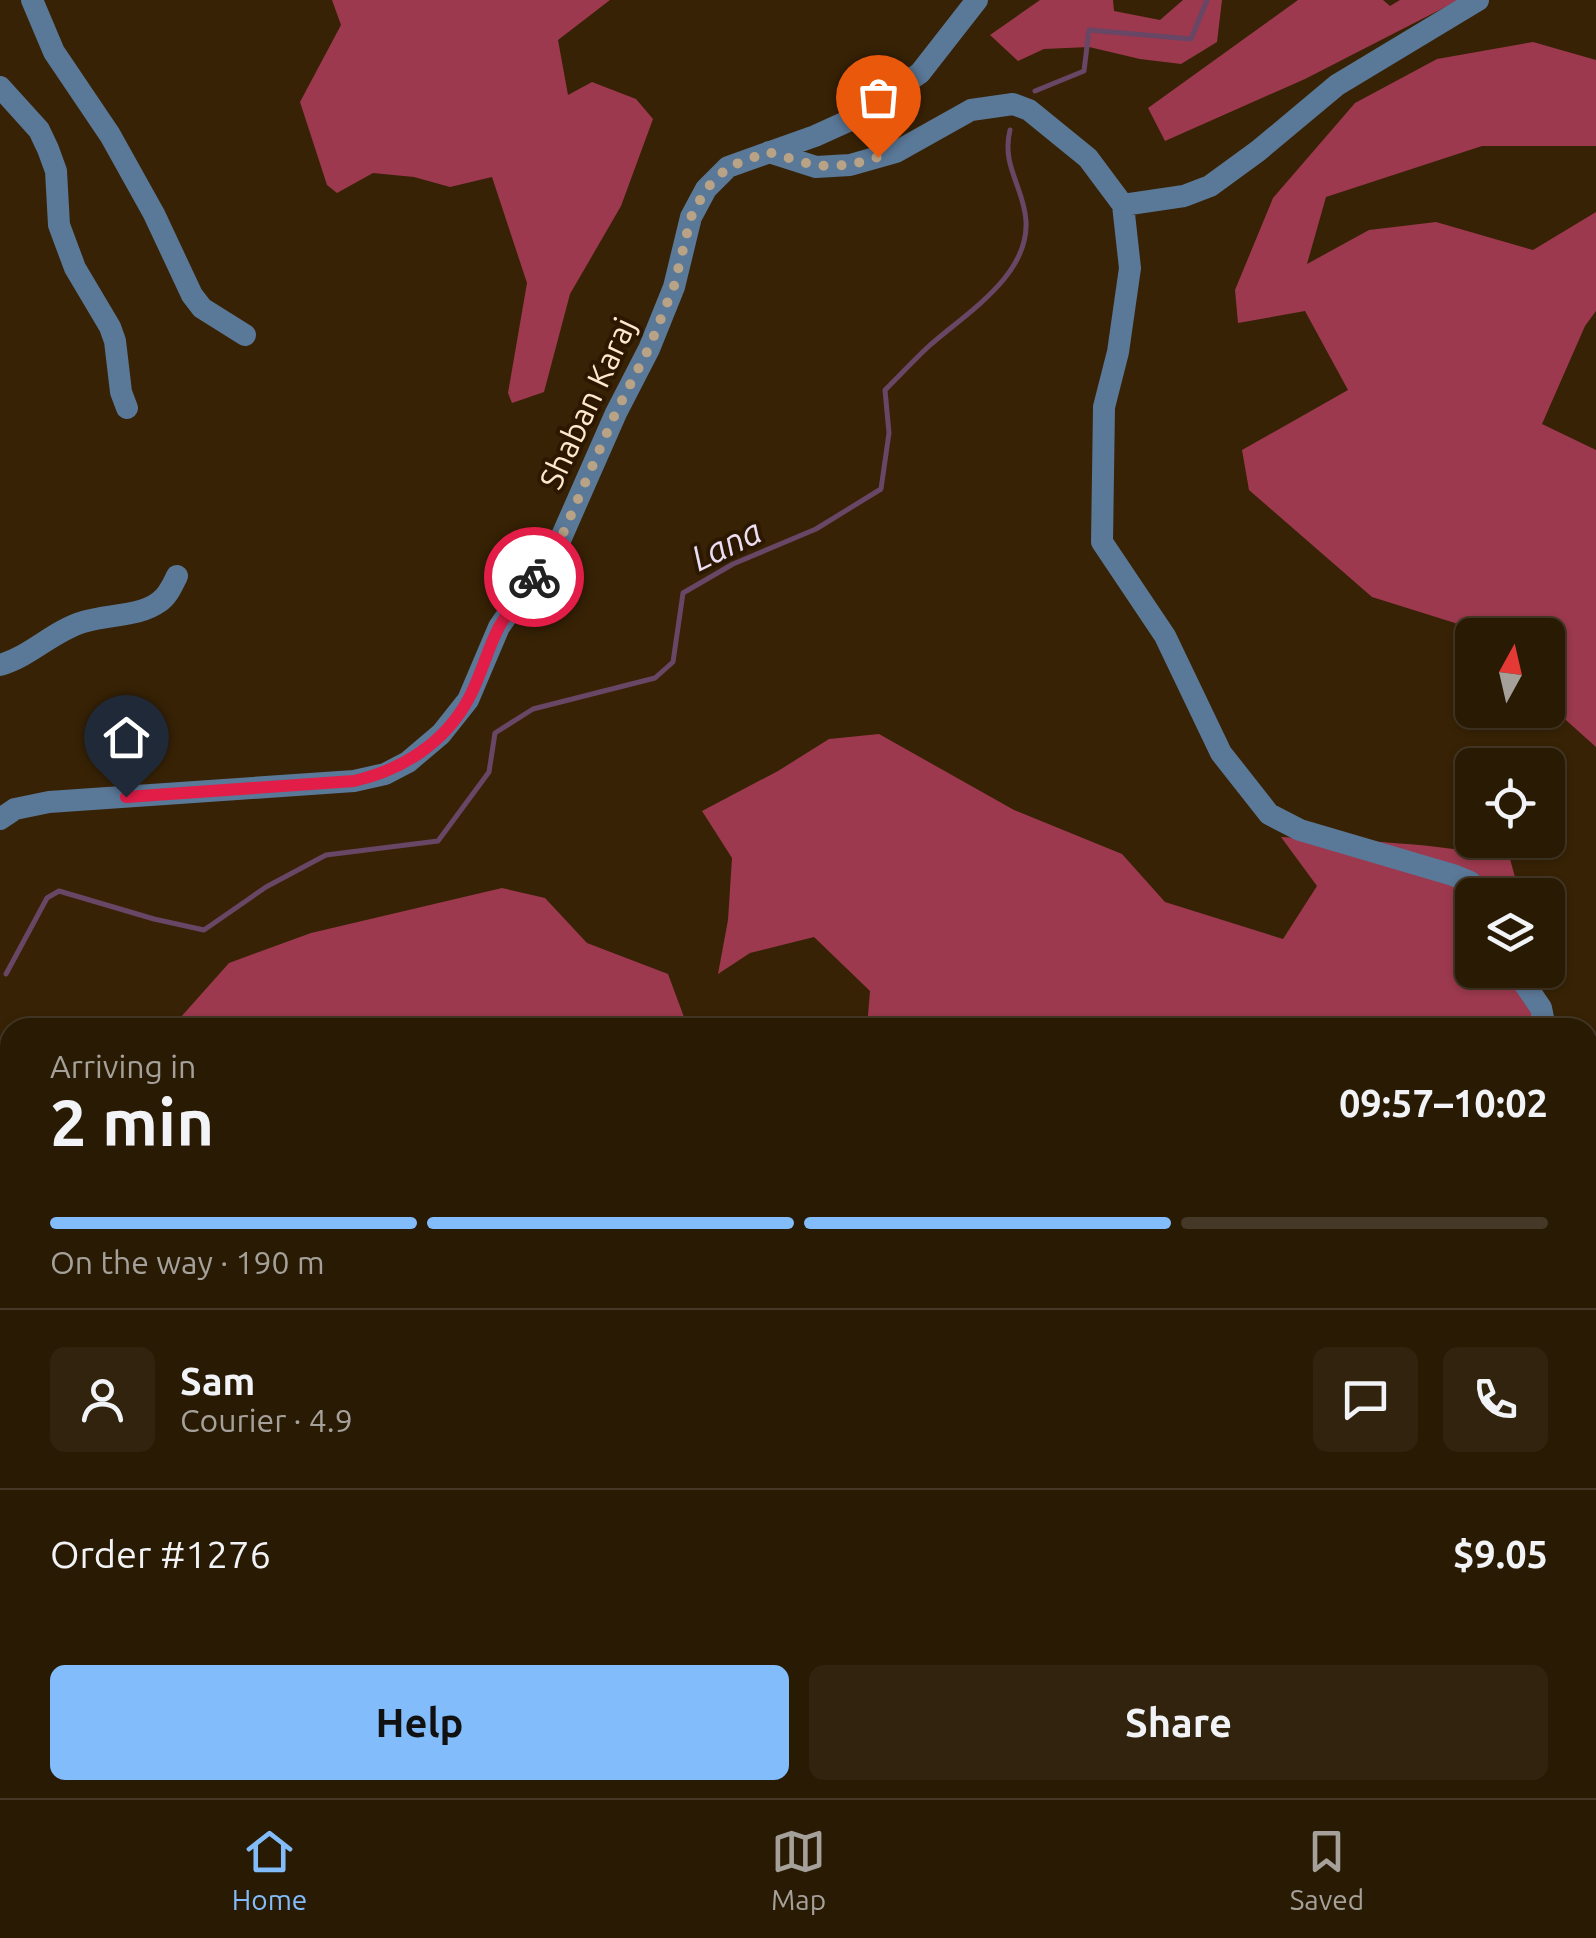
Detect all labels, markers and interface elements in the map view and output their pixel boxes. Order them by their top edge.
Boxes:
pin [836,55,921,158]
icon: bag [851,70,906,125]
street label: Shaban Karaj [532,312,642,494]
water label: Lana [684,510,768,578]
courier [484,527,584,627]
icon: bike [507,550,562,605]
north arrow [1455,618,1565,728]
map controls [1455,618,1565,988]
pin [84,695,169,798]
icon: home [99,710,154,765]
button: locate [1455,748,1565,858]
button: layers [1455,878,1565,988]
text: Arriving in [50,1048,196,1084]
text: 09:57–10:02 [1339,1082,1548,1124]
text: 2 min [50,1085,214,1158]
text: On the way · 190 m [50,1244,325,1280]
button: person [50,1347,155,1452]
button: chat [1313,1347,1418,1452]
button: phone [1443,1347,1548,1452]
text: Sam [180,1360,255,1402]
text: Courier · 4.9 [180,1402,353,1438]
text: Order #1276 [50,1533,271,1575]
text: $9.05 [1453,1533,1548,1575]
button: Help [50,1665,789,1780]
button: Share [809,1665,1548,1780]
tab: Home [232,1824,307,1915]
tab: Map [771,1824,826,1915]
tab: Saved [1290,1824,1364,1915]

